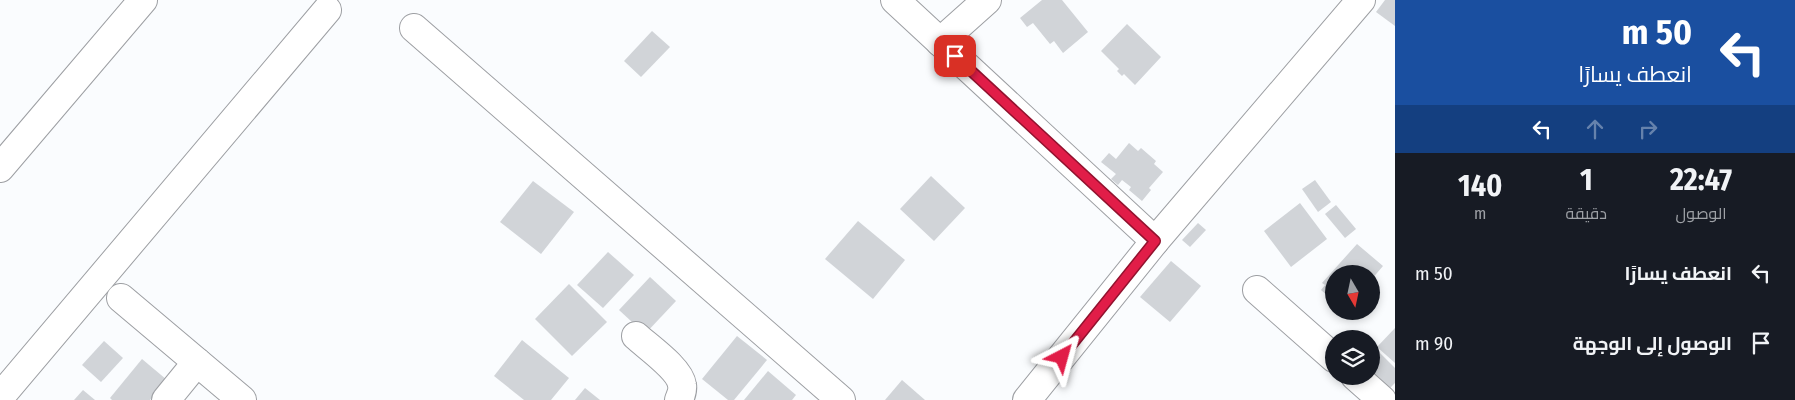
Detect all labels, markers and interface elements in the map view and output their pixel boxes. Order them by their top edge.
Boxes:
text: 50 m [1622,11,1692,53]
icon: left [1710,20,1775,85]
pin [934,35,976,77]
icon: arrive [941,42,969,70]
text: انعطف يسارًا [1578,61,1692,88]
icon: left [1528,115,1556,143]
icon: ahead [1581,115,1609,143]
icon: right [1634,115,1662,143]
text: 1 [1580,162,1593,198]
text: 22:47 [1670,162,1732,198]
text: 140 [1458,168,1502,204]
text: m [1474,204,1486,223]
text: دقيقة [1565,204,1607,223]
text: الوصول [1676,204,1727,223]
icon: left [1747,259,1775,287]
text: 50 m [1415,262,1453,285]
text: انعطف يسارًا [1624,262,1732,285]
north arrow [1325,265,1380,320]
map controls [1325,265,1380,385]
icon: arrive [1747,329,1775,357]
position arrow [1035,330,1087,382]
button: layers [1325,330,1380,385]
text: 90 m [1415,332,1453,355]
text: الوصول إلى الوجهة [1573,332,1732,355]

